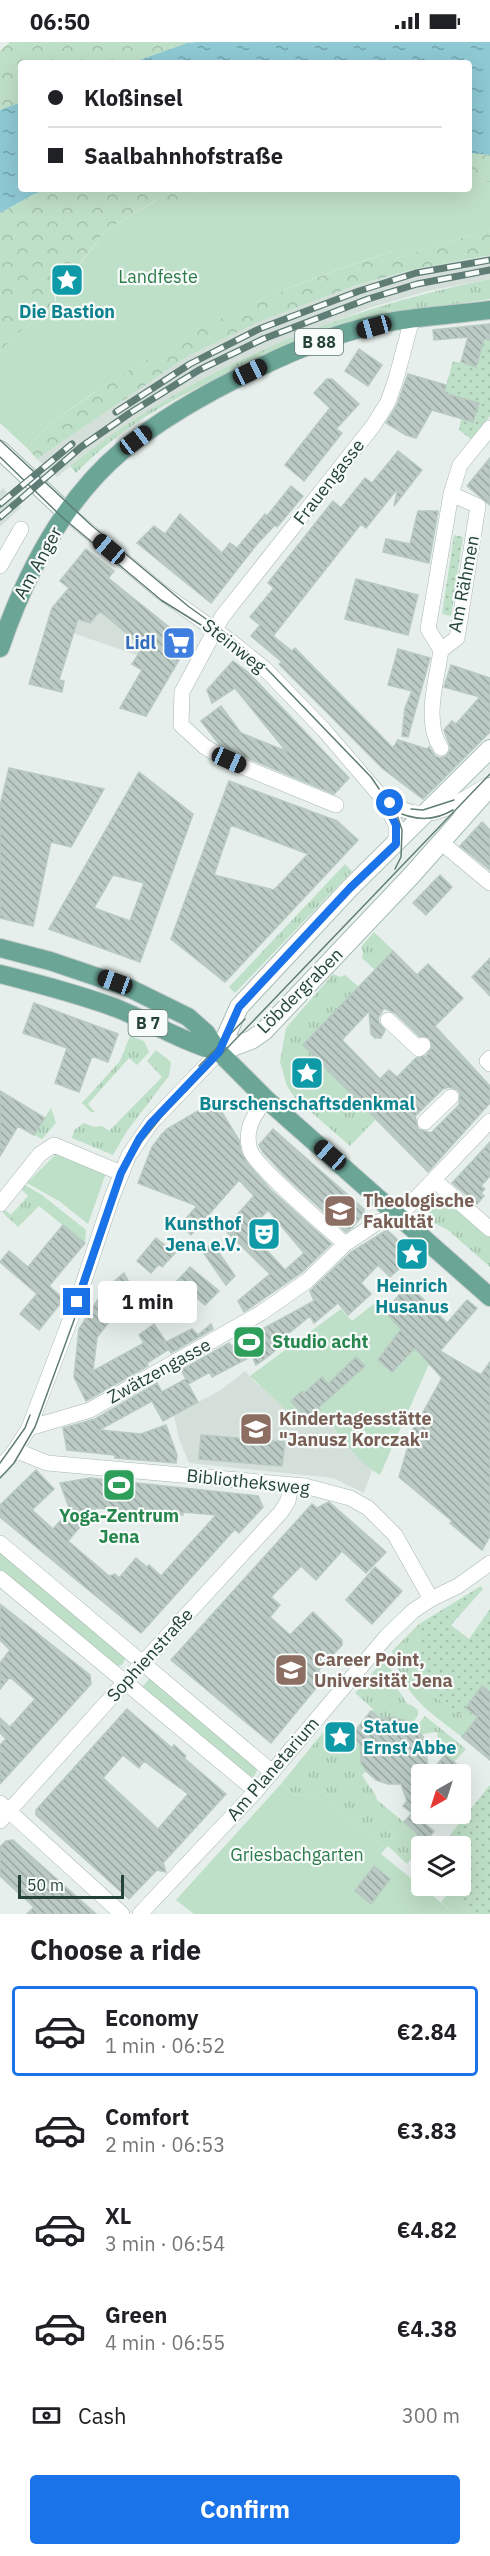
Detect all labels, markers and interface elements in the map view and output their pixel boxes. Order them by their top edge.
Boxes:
text: 06:50 [30,7,90,36]
text: Kloßinsel [84,83,183,112]
text: Saalbahnhofstraße [84,141,283,170]
place icon: Die Bastion [49,262,85,298]
park label: Landfeste [118,265,198,288]
place label: Die Bastion [19,300,115,323]
car [354,313,394,341]
road number: B 88 [295,329,343,355]
car [230,356,270,388]
car [116,422,156,458]
street label: Frauengasse [288,434,369,529]
street label: Am Anger [8,522,67,603]
car [89,531,129,567]
street label: Am Rähmen [443,533,484,634]
street label: Steinweg [198,614,271,678]
supermarket icon: Lidl [161,625,197,661]
place label: Lidl [125,631,157,654]
car [209,744,249,776]
route start [376,789,403,816]
street label: Löbdergraben [252,943,347,1038]
car [95,967,135,997]
road number: B 7 [128,1010,168,1036]
place icon: Burschenschaftsdenkmal [289,1055,325,1091]
place label: Burschenschaftsdenkmal [199,1092,415,1115]
car [311,1136,349,1174]
place label: Theologische Fakultät [363,1189,474,1233]
school or university icon: Theologische Fakultät [322,1193,358,1229]
place label: Kunsthof Jena e.V. [164,1212,241,1256]
theatre icon: Kunsthof Jena e.V. [246,1216,282,1252]
place icon: Heinrich Husanus [394,1236,430,1272]
place label: Heinrich Husanus [375,1274,449,1318]
callout: 1 min [98,1281,197,1323]
route end [63,1288,90,1315]
text: 1 min [121,1288,174,1315]
sports icon: Studio acht [231,1324,267,1360]
place label: Studio acht [272,1330,369,1353]
street label: Zwätzengasse [103,1333,215,1408]
place label: Kindertagesstätte "Janusz Korczak" [279,1407,432,1451]
school or university icon: Kindertagesstätte "Janusz Korczak" [238,1411,274,1447]
street label: Bibliotheksweg [185,1464,311,1499]
sports icon: Yoga-Zentrum Jena [101,1467,137,1503]
place label: Yoga-Zentrum Jena [59,1504,179,1548]
street label: Sophienstraße [101,1603,198,1706]
place label: Career Point, Universität Jena [314,1648,453,1692]
school or university icon: Career Point, Universität Jena [273,1652,309,1688]
street label: Am Planetarium [221,1712,324,1825]
place label: Statue Ernst Abbe [363,1715,456,1759]
place icon: Statue Ernst Abbe [322,1719,358,1755]
north arrow [411,1764,471,1824]
map controls [411,1764,471,1896]
button: layers [411,1836,471,1896]
park label: Griesbachgarten [230,1843,364,1866]
scale bar [18,1872,124,1900]
text: 50 m [27,1875,64,1895]
text: Choose a ride [30,1932,201,1967]
text: Economy [105,2003,199,2032]
icon: car [33,2004,87,2058]
text: €2.84 [397,2017,457,2046]
text: 1 min · 06:52 [105,2032,225,2059]
text: Comfort [105,2102,189,2131]
icon: car [33,2103,87,2157]
text: €3.83 [397,2116,457,2145]
text: 2 min · 06:53 [105,2131,225,2158]
text: XL [105,2201,131,2230]
icon: car [33,2202,87,2256]
text: €4.82 [397,2215,457,2244]
text: 3 min · 06:54 [105,2230,225,2257]
text: Green [105,2300,167,2329]
icon: car [33,2301,87,2355]
text: €4.38 [397,2314,457,2343]
text: 4 min · 06:55 [105,2329,225,2356]
icon: cash [30,2399,63,2432]
text: Cash [78,2401,127,2430]
text: 300 m [402,2402,460,2429]
button: Confirm [30,2475,460,2544]

